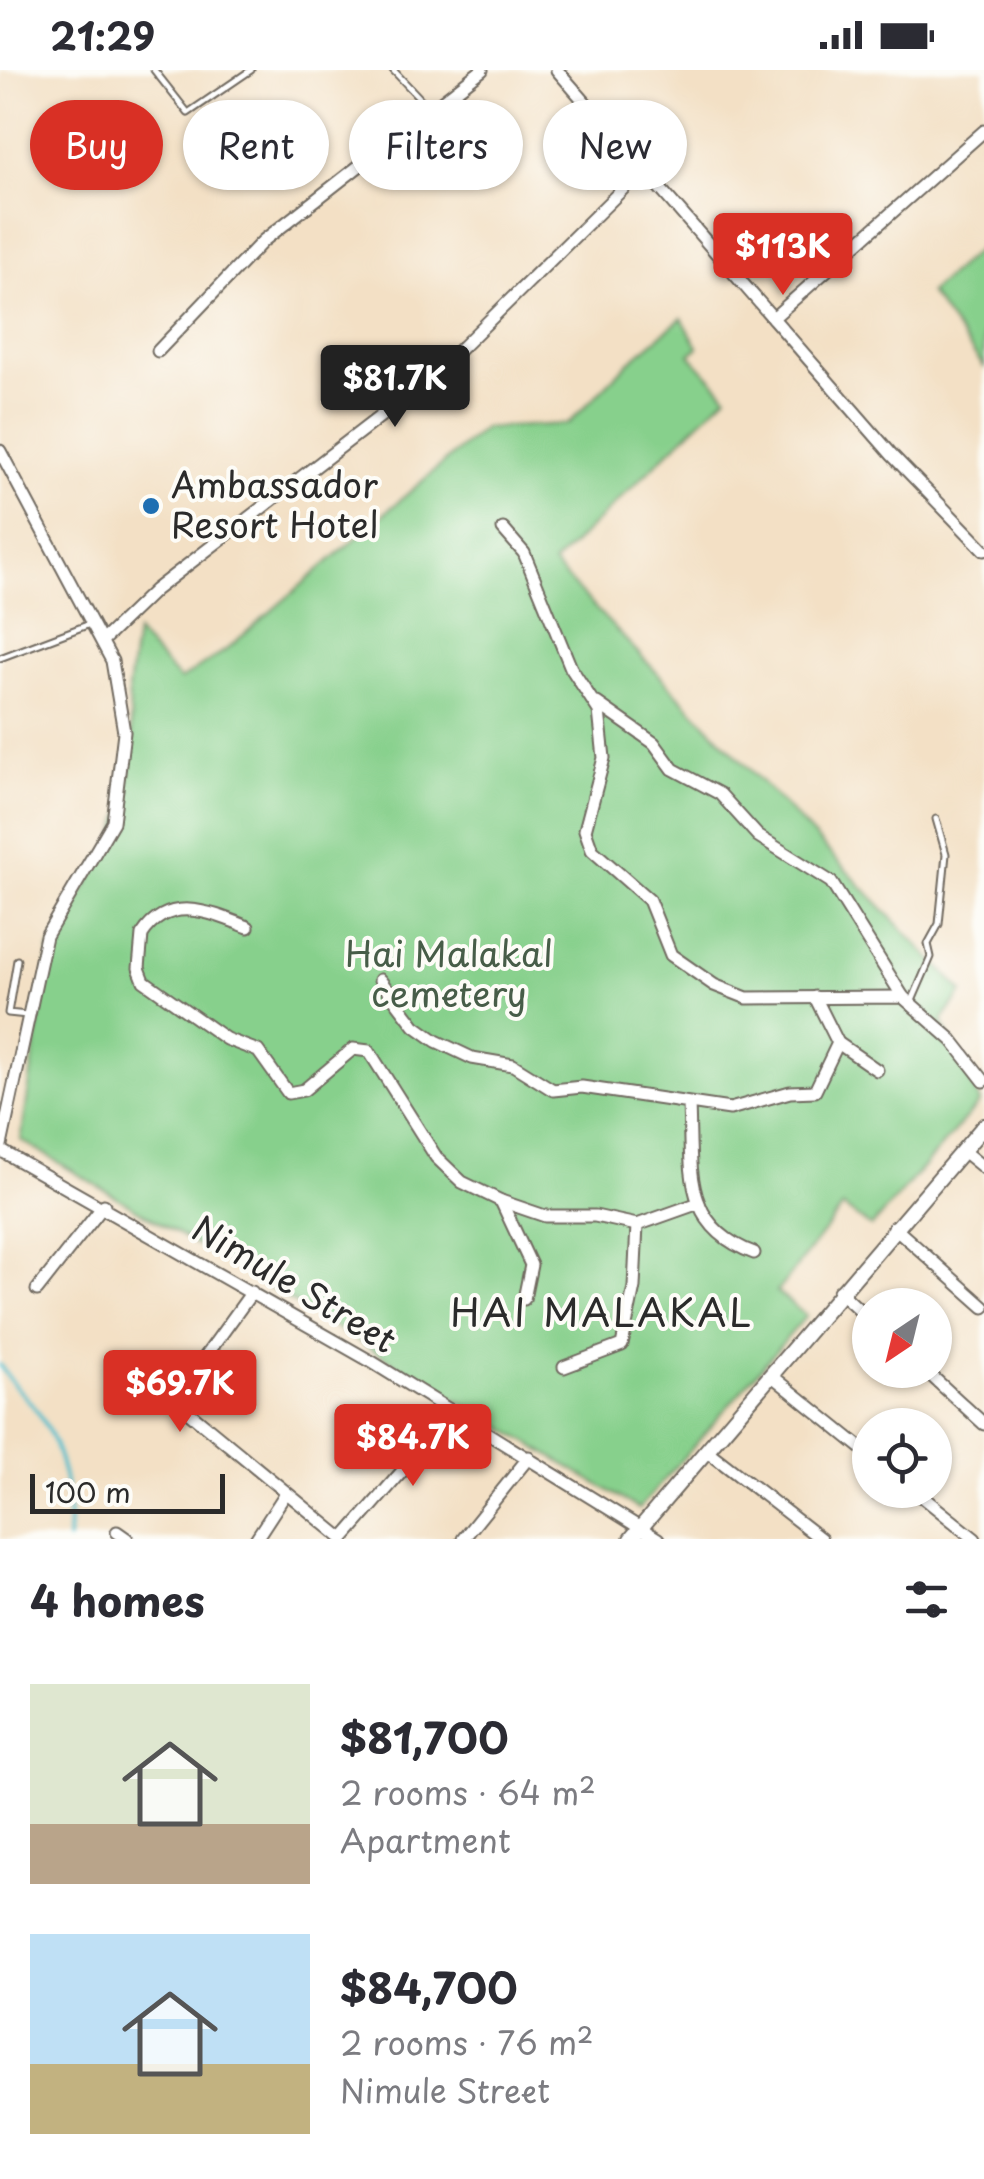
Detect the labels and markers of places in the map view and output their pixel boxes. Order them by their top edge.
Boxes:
pin: $113K [713,213,853,298]
pin: $81.7K [314,345,476,430]
place label: Ambassador Resort Hotel [171,457,378,550]
marker: Ambassador Resort Hotel [140,495,162,517]
pin: $69.7K [99,1350,261,1435]
pin: $84.7K [332,1404,494,1489]

